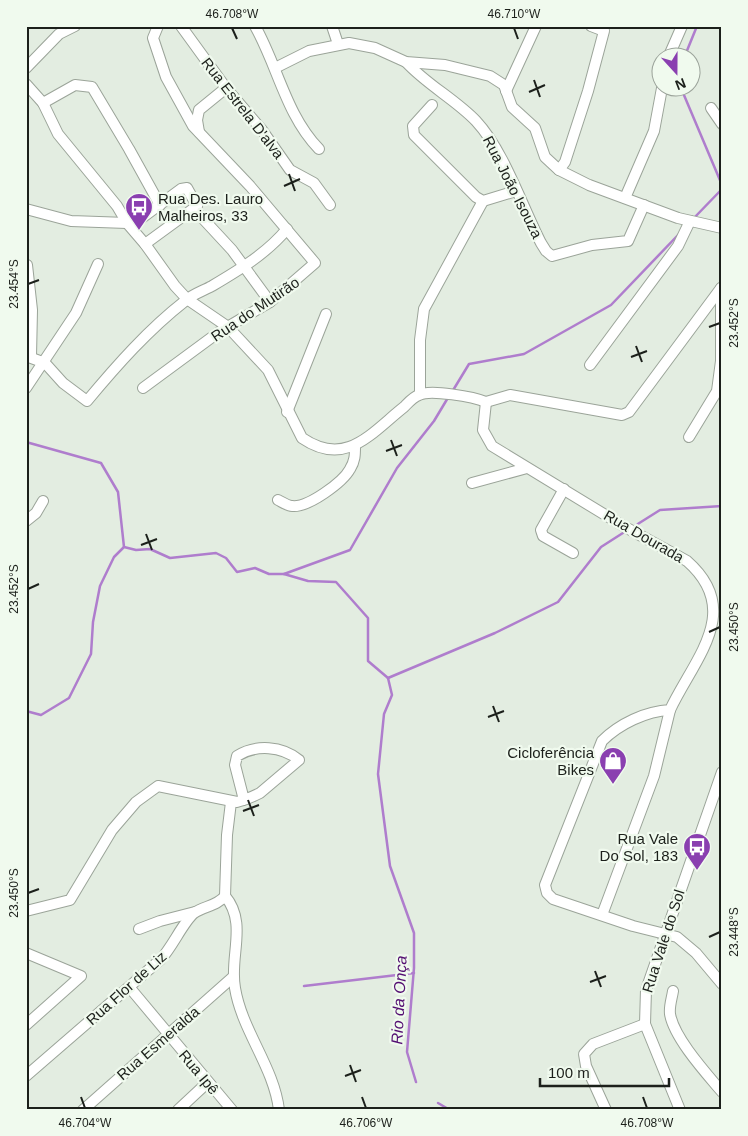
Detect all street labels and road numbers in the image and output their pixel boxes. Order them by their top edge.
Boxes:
street label: Rua Estrela D'alva [198,54,288,163]
street label: Rua João Isouza [480,133,546,242]
street label: Rua do Mutirão [208,273,302,345]
street label: Rua Dourada [601,506,687,566]
street label: Rua Vale do Sol [638,887,688,995]
street label: Rua Flor de Liz [83,948,169,1028]
street label: Rua Esmeralda [113,1002,203,1083]
street label: Rua Ipê [176,1046,222,1098]

